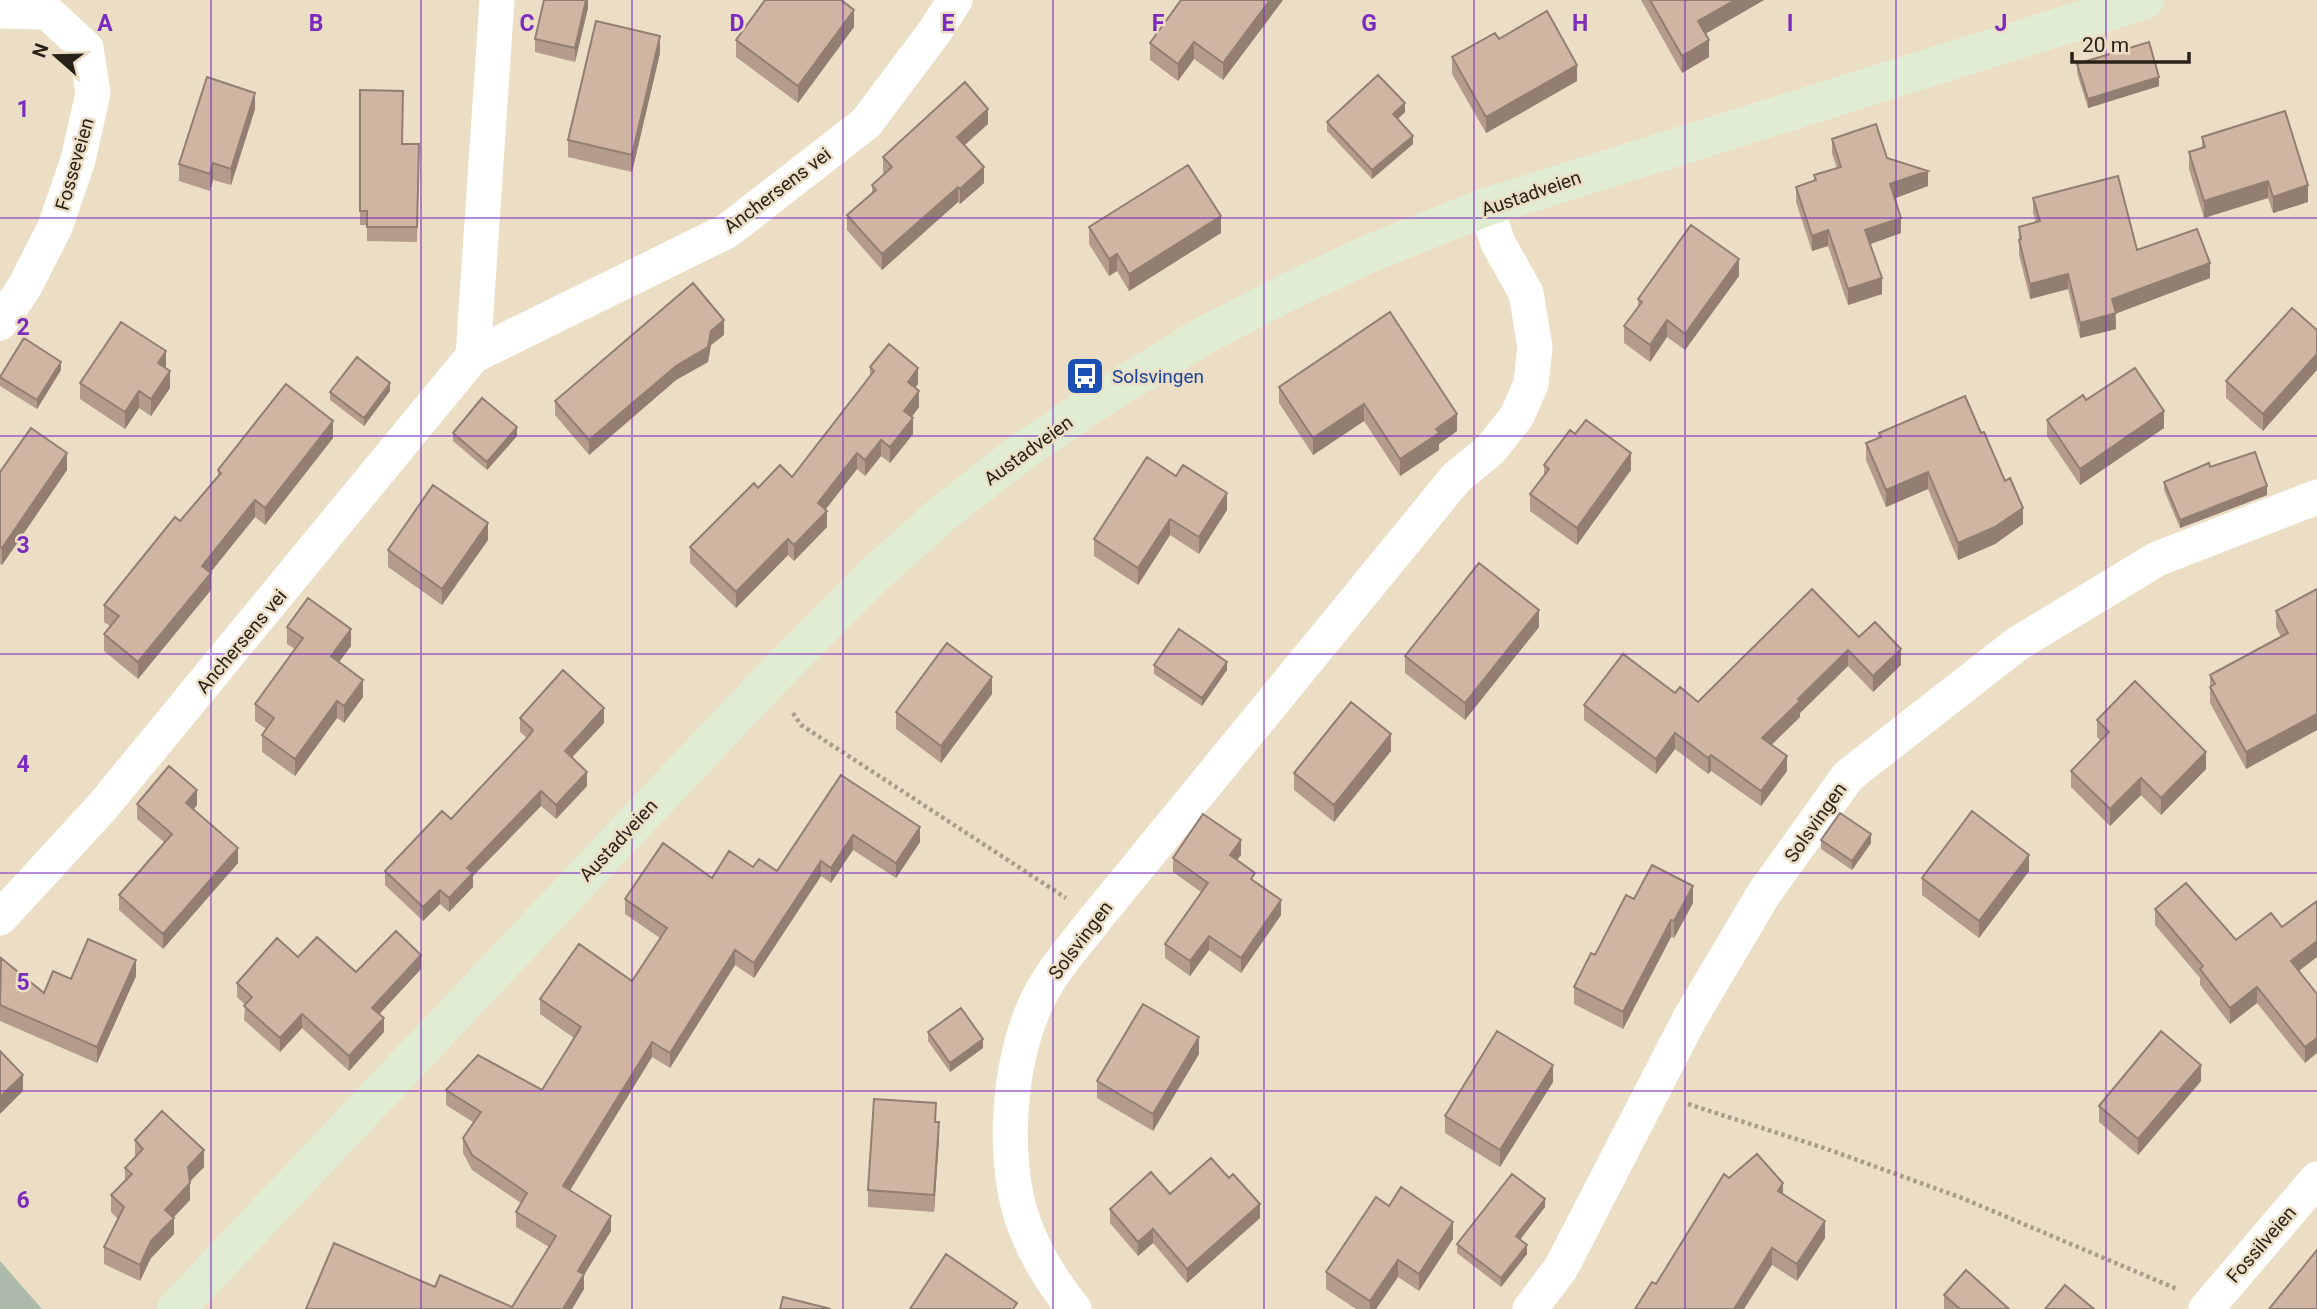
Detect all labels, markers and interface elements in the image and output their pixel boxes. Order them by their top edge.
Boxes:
text: A [97,10,113,37]
text: B [309,10,323,37]
text: C [519,10,535,37]
text: D [730,10,744,37]
text: E [942,10,955,37]
text: F [1152,10,1165,37]
text: G [1361,10,1377,37]
text: H [1572,10,1588,37]
text: I [1787,10,1793,37]
text: J [1995,10,2007,37]
north arrow [21,21,91,91]
scale bar [2072,21,2189,65]
text: 20 m [2082,33,2129,57]
text: N [27,40,54,61]
text: 1 [16,96,30,123]
street label: Fosseveien [50,115,99,213]
street label: Anchersens vei [719,143,836,238]
street label: Austadveien [1478,166,1584,221]
text: 2 [16,314,30,341]
bus stop icon: Solsvingen [1064,355,1106,397]
place label: Solsvingen [1112,365,1204,388]
street label: Austadveien [979,410,1077,490]
text: 3 [16,532,30,559]
street label: Anchersens vei [191,585,291,698]
text: 4 [16,751,30,778]
street label: Solsvingen [1780,778,1851,867]
street label: Austadveien [574,794,662,886]
street label: Solsvingen [1043,897,1117,984]
text: 5 [16,969,30,996]
text: 6 [16,1187,30,1214]
street label: Fossilveien [2222,1201,2301,1287]

